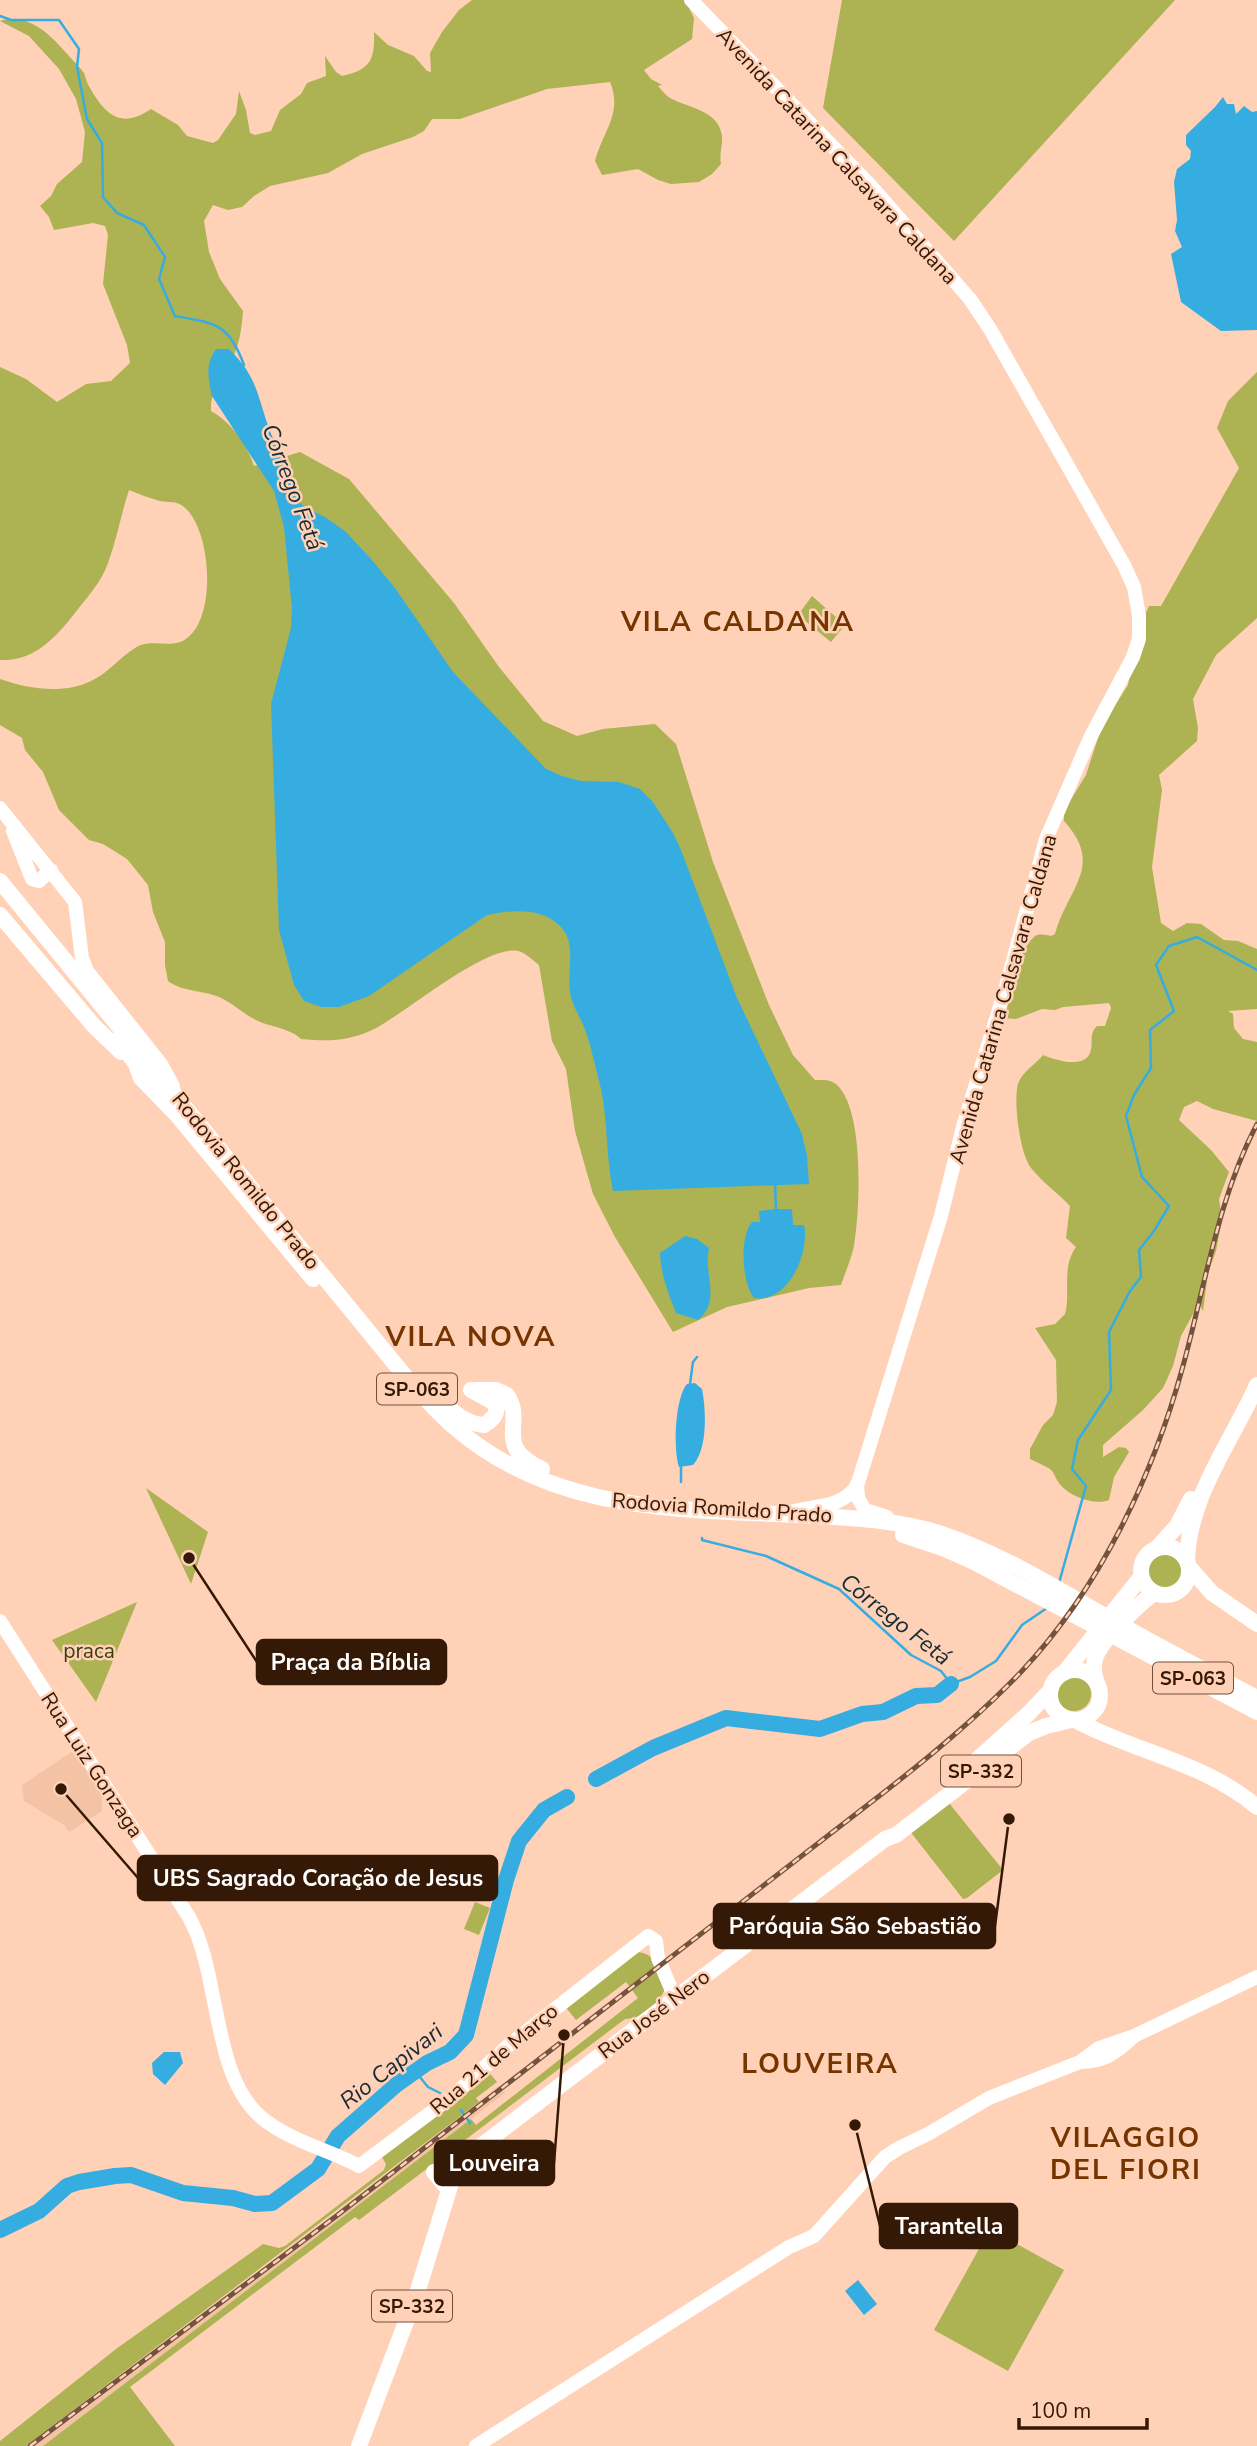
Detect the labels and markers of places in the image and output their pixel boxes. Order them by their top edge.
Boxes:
callout: Praça da Bíblia [257,1640,446,1684]
callout: UBS Sagrado Coração de Jesus [138,1856,497,1900]
callout: Paróquia São Sebastião [714,1904,995,1948]
callout: Louveira [435,2141,554,2185]
callout: Tarantella [880,2204,1017,2248]

